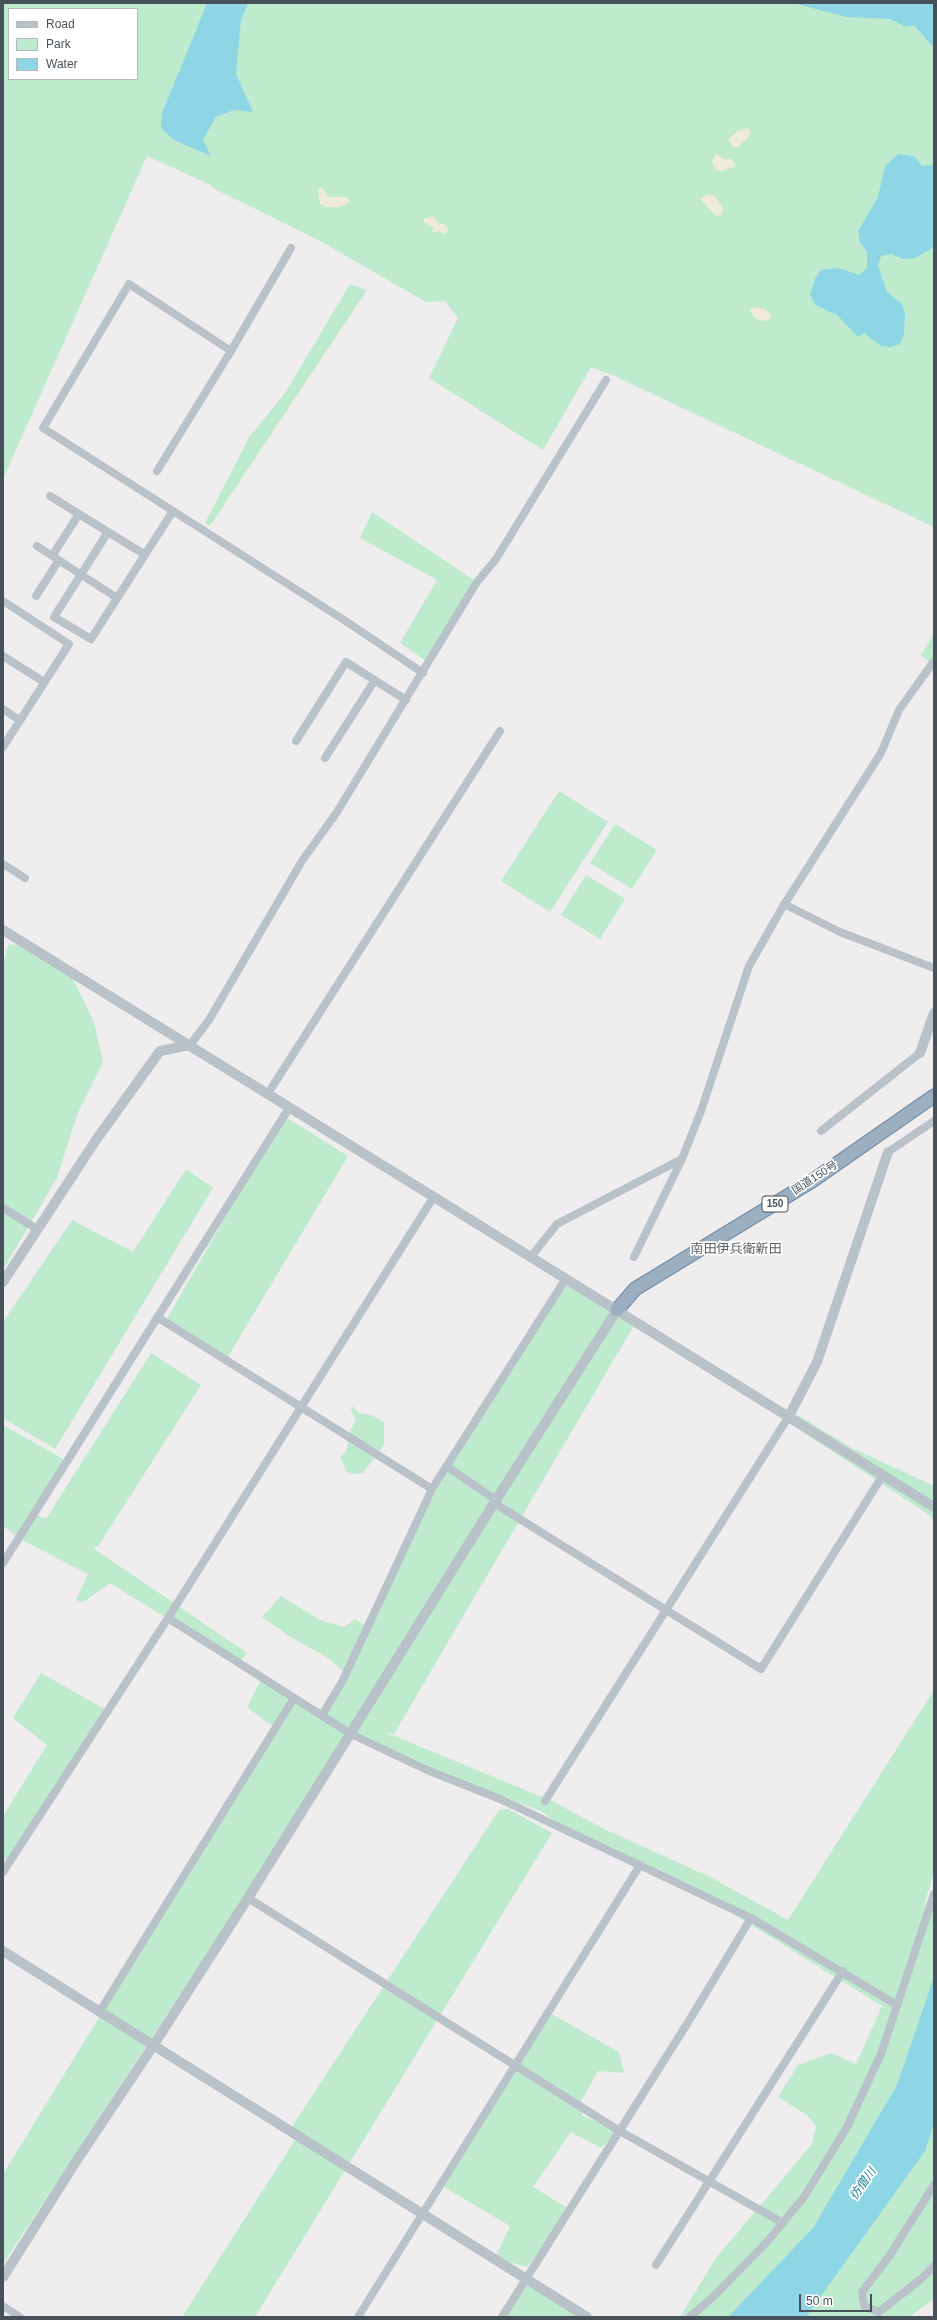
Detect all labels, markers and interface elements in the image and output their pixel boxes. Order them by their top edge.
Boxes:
legend [8,8,138,80]
text: Road [46,17,75,31]
text: Park [46,37,71,51]
text: Water [46,57,78,71]
street label: 国道150号 [790,1158,840,1198]
road number: 150 [762,1196,788,1212]
district label: 南田伊兵衛新田 [691,1241,781,1257]
water label: 彷僧川 [847,2165,879,2203]
scale bar [801,2286,874,2312]
text: 50 m [806,2294,833,2308]

